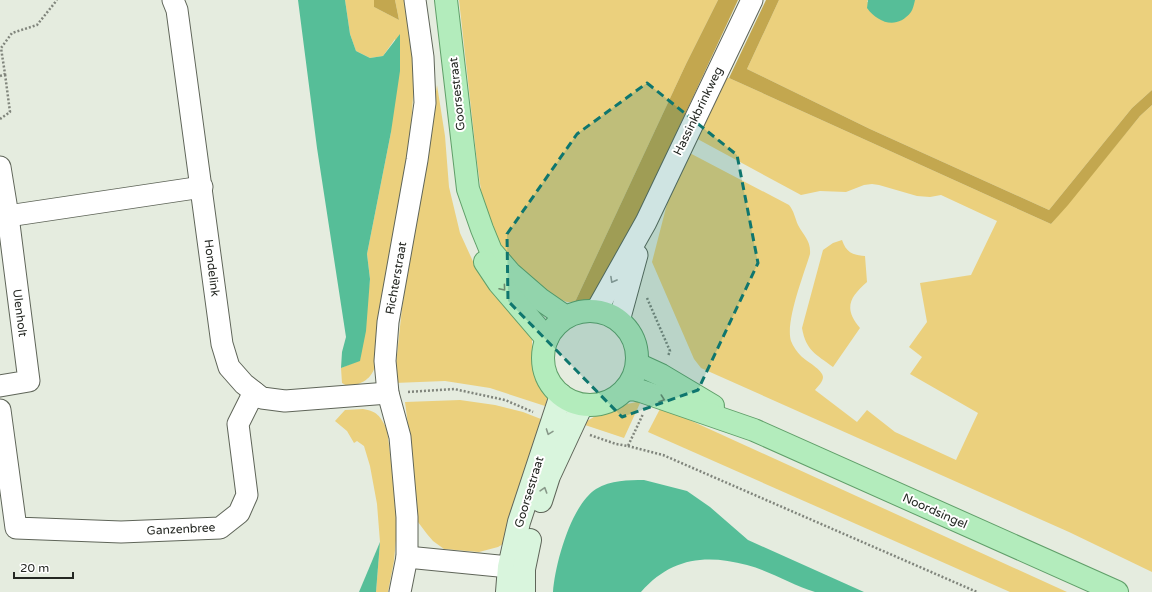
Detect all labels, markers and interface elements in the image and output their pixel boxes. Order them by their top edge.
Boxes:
street label: Goorsestraat [446,56,468,131]
street label: Hassinkbrinkweg [670,64,726,158]
street label: Hondelink [202,239,223,298]
street label: Richterstraat [383,240,409,316]
one-way arrow [611,276,618,283]
one-way arrow [498,283,505,291]
street label: Ulenholt [10,288,30,338]
one-way arrow [659,394,666,403]
one-way arrow [545,429,553,436]
street label: Goorsestraat [512,454,547,529]
one-way arrow [540,487,548,494]
street label: Noordsingel [900,490,970,532]
street label: Ganzenbree [146,520,216,538]
scale bar [14,554,73,580]
text: 20 m [20,561,49,575]

